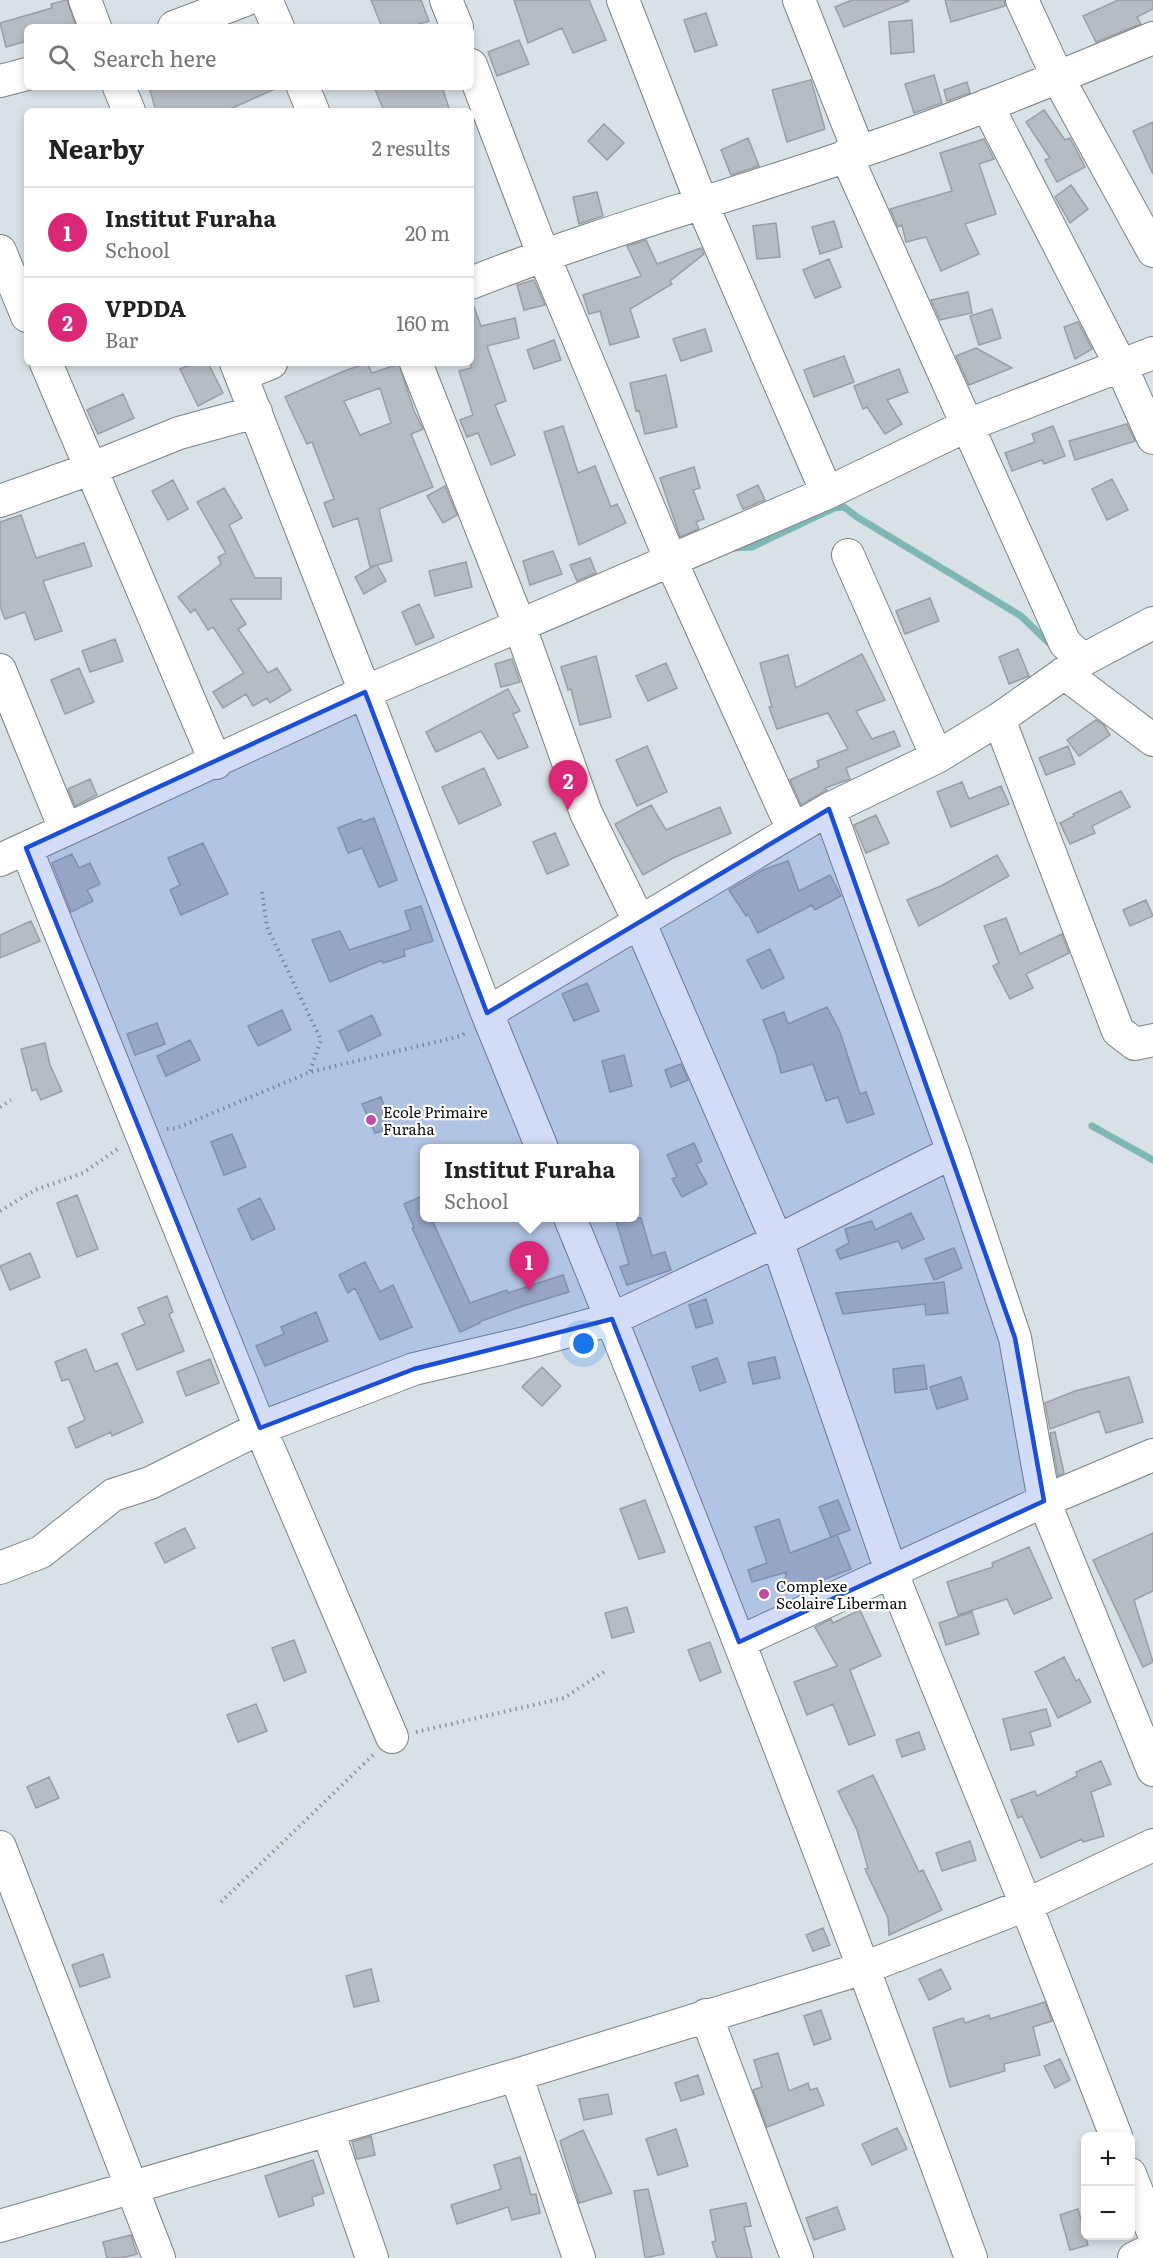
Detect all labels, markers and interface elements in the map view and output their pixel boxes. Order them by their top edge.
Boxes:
search box [24,24,474,90]
icon: search [45,41,78,74]
text: Search here [93,41,216,74]
text: Nearby [48,128,144,167]
text: 2 results [372,132,450,162]
text: Institut Furaha [105,201,276,234]
text: 1 [63,217,72,247]
text: 20 m [405,217,450,247]
text: School [105,234,170,264]
text: VPDDA [105,291,186,324]
text: 2 [62,307,73,337]
text: 160 m [396,307,450,337]
text: Bar [105,324,138,354]
pin: 2 [548,760,588,810]
place label: Ecole Primaire Furaha [383,1100,488,1140]
marker: Ecole Primaire Furaha [364,1113,378,1127]
popup [420,1144,639,1222]
text: Institut Furaha [444,1152,615,1185]
text: School [444,1185,509,1215]
pin: 1 [510,1242,548,1291]
your location [569,1329,598,1358]
place label: Complexe Scolaire Liberman [776,1574,907,1614]
marker: Complexe Scolaire Liberman [757,1587,771,1601]
map controls [1081,2132,1135,2240]
button: + [1081,2132,1135,2186]
button: − [1081,2186,1135,2240]

